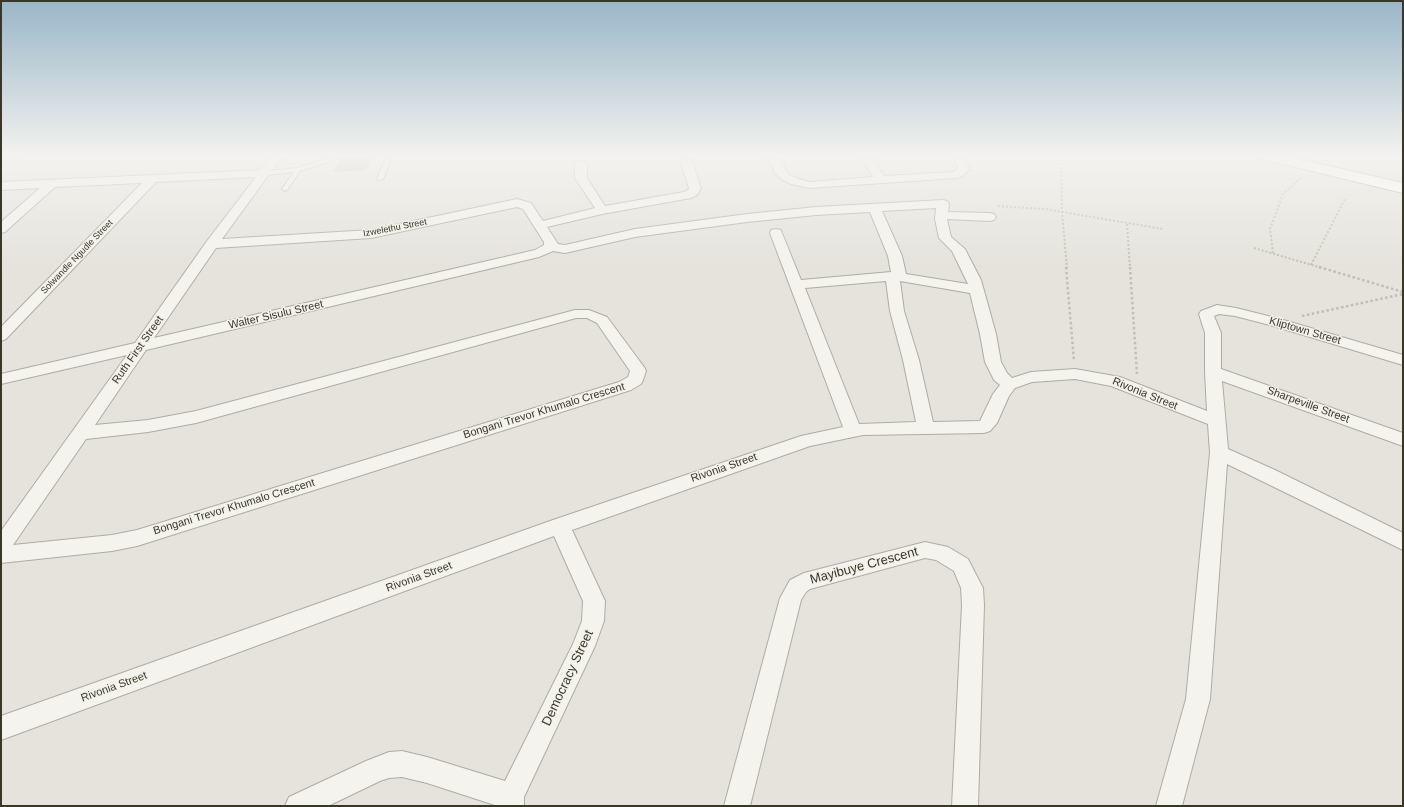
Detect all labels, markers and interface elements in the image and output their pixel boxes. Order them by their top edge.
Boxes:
street label: Izwelethu Street [362,217,428,239]
street label: Solwandle Ngudle Street [39,218,115,296]
street label: Walter Sisulu Street [227,298,325,332]
street label: Ruth First Street [110,313,166,387]
street label: Kliptown Street [1268,314,1342,348]
street label: Rivonia Street [1110,375,1180,413]
street label: Bongani Trevor Khumalo Crescent [462,380,626,442]
street label: Sharpeville Street [1265,384,1351,426]
street label: Rivonia Street [689,451,759,485]
street label: Bongani Trevor Khumalo Crescent [152,476,316,538]
street label: Mayibuye Crescent [808,544,920,588]
street label: Rivonia Street [384,559,454,595]
street label: Democracy Street [539,628,597,728]
street label: Rivonia Street [79,669,149,705]

